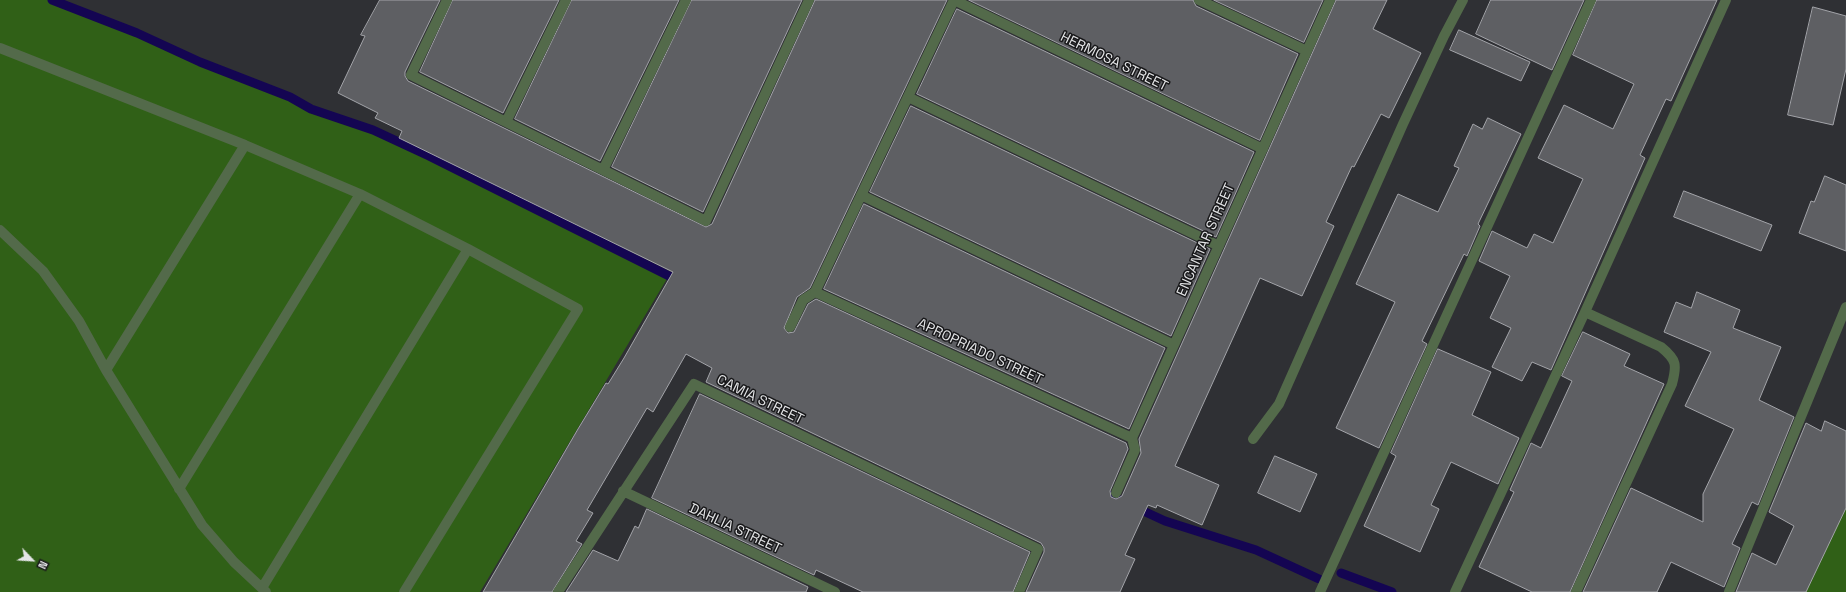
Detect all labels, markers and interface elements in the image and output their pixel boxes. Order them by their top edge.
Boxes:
street label: HERMOSA STREET [1057,29,1171,95]
street label: ENCANTAR STREET [1174,181,1238,299]
street label: APROPRIADO STREET [915,316,1045,388]
street label: CAMIA STREET [714,372,806,428]
street label: DAHLIA STREET [686,500,784,558]
north arrow [12,540,52,580]
text: N [35,559,51,571]

